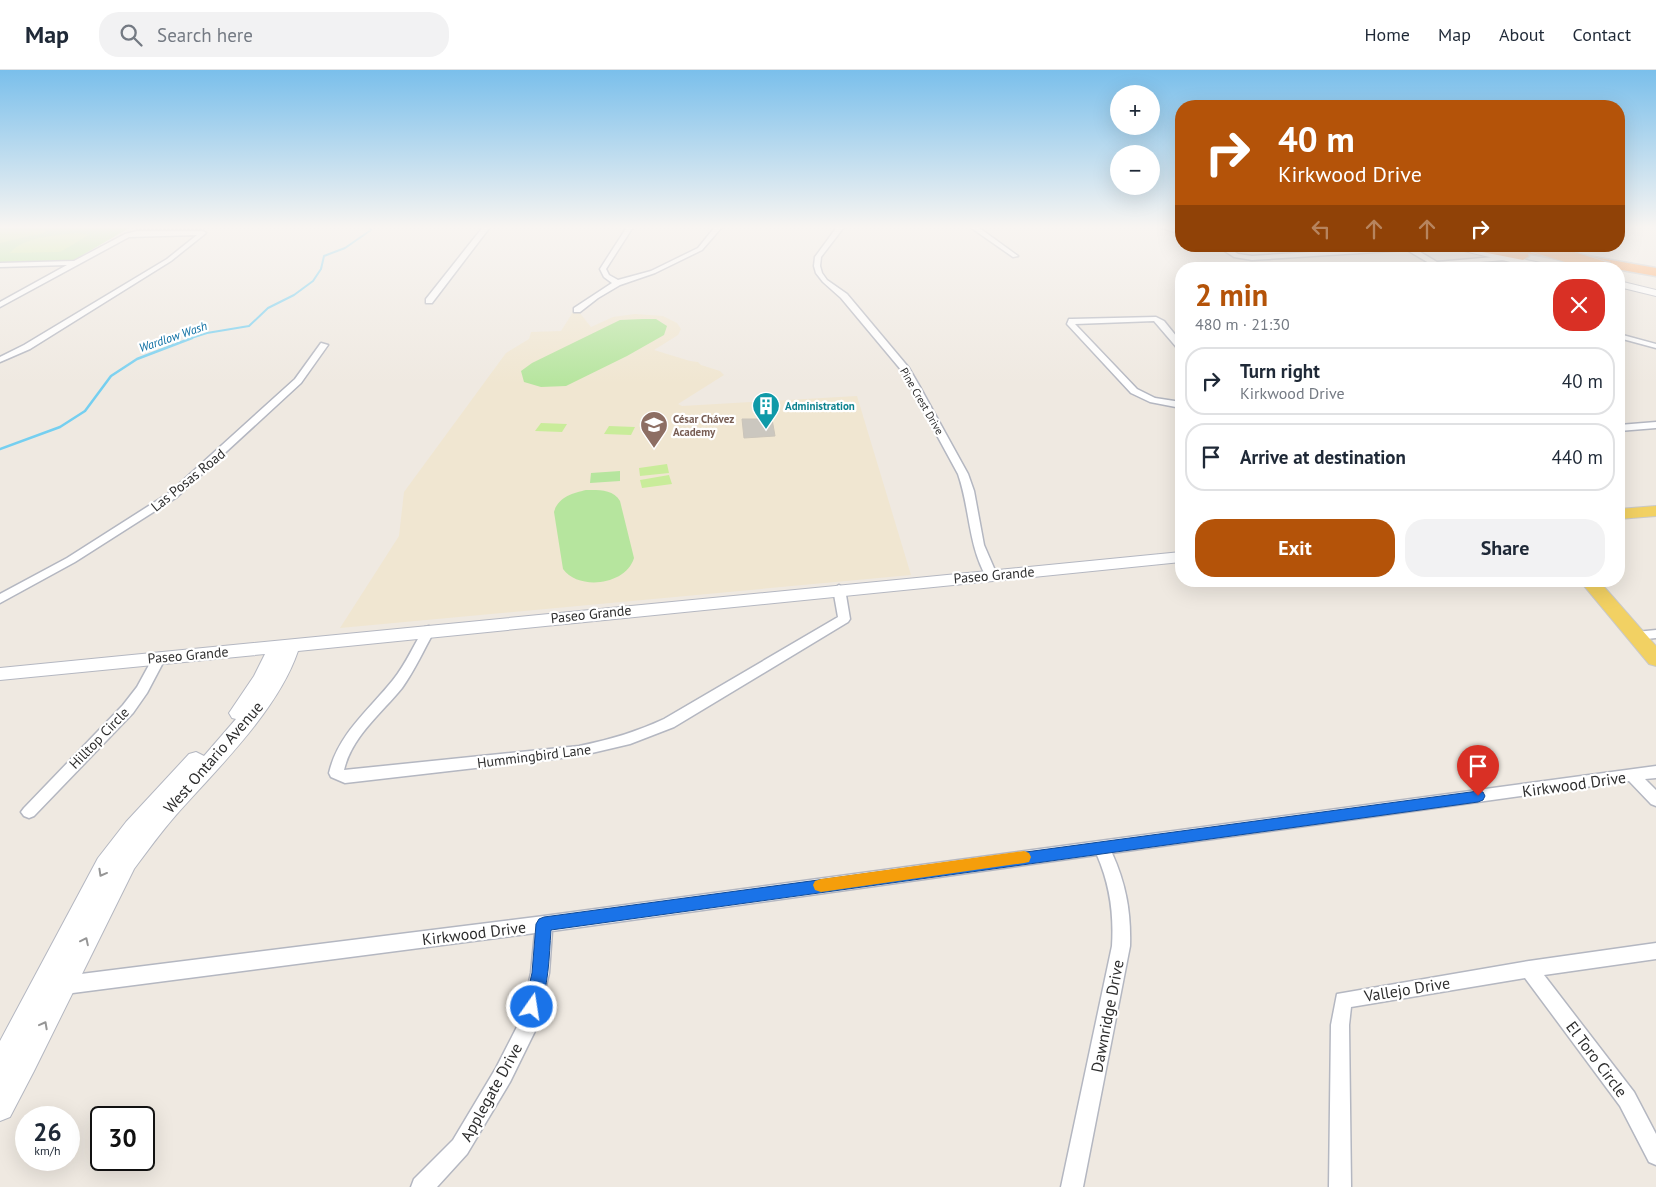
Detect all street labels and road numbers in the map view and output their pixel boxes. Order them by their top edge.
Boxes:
street label: Pine Crest Drive [897,365,947,437]
street label: Las Posas Road [147,445,229,515]
street label: Paseo Grande [953,563,1035,587]
street label: Paseo Grande [550,601,632,627]
street label: Paseo Grande [147,643,229,667]
street label: West Ontario Avenue [159,697,267,817]
street label: Hilltop Circle [65,703,133,773]
street label: Hummingbird Lane [476,740,592,772]
street label: Kirkwood Drive [1521,767,1627,801]
street label: Kirkwood Drive [421,917,527,949]
street label: Dawnridge Drive [1086,958,1128,1074]
street label: Vallejo Drive [1362,972,1451,1006]
street label: El Toro Circle [1562,1017,1632,1101]
street label: Applegate Drive [456,1039,526,1145]

